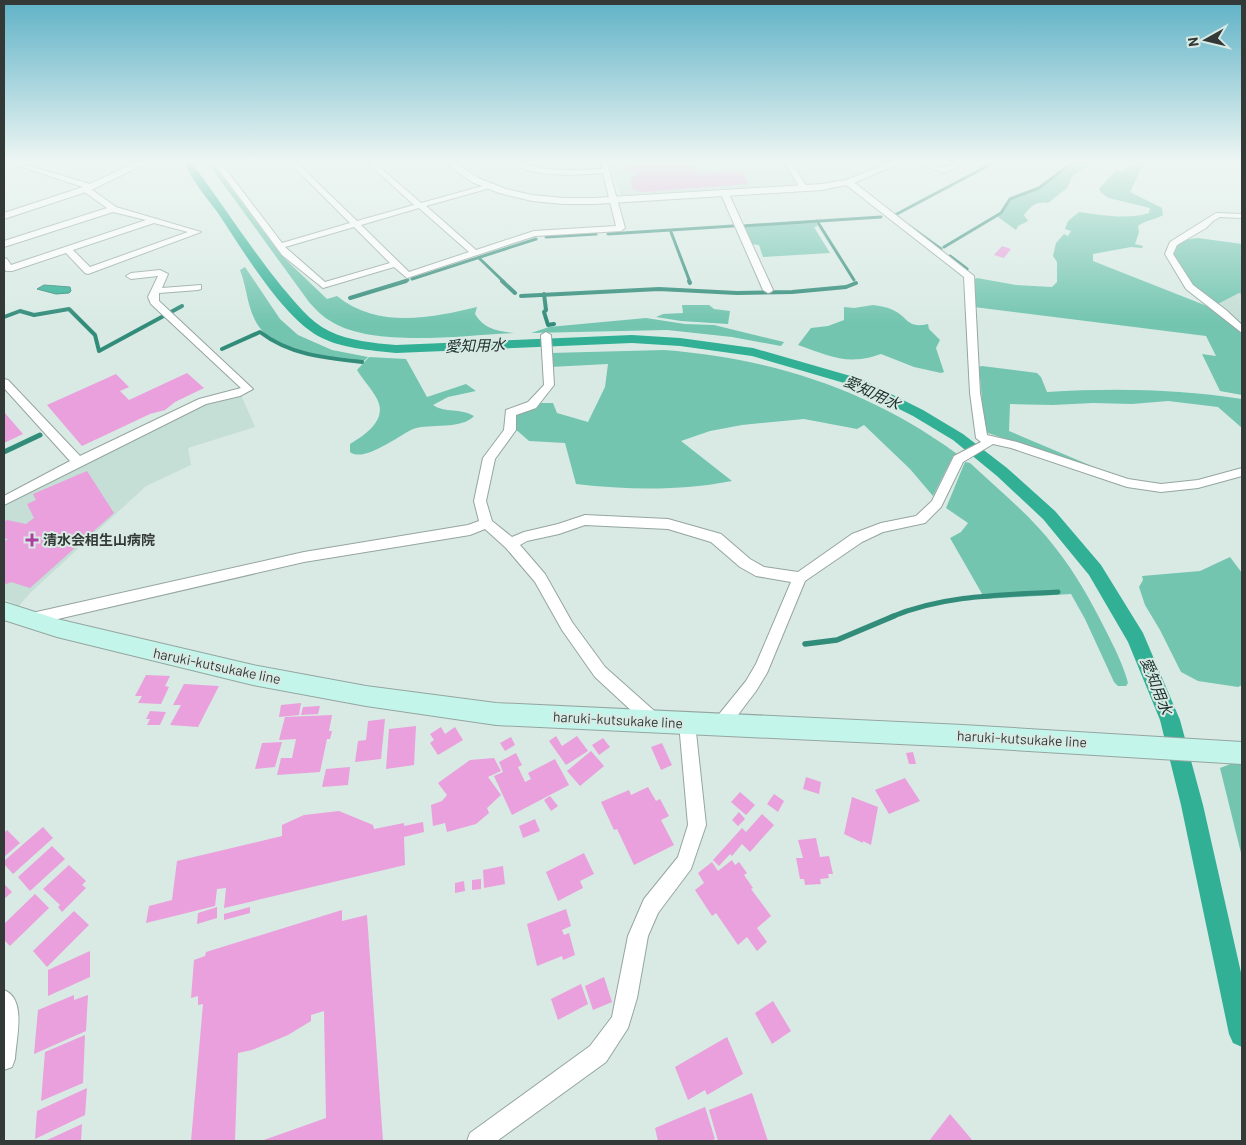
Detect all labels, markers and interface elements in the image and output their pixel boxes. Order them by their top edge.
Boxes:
north arrow [1181,15,1231,65]
text: N [1184,36,1202,48]
water label: 愛知用水 [445,335,507,355]
water label: 愛知用水 [841,371,905,414]
place label: 清水会相生山病院 [43,531,155,548]
marker: 清水会相生山病院 [25,533,39,547]
street label: haruki-kutsukake line [152,644,282,687]
water label: 愛知用水 [1137,654,1177,719]
street label: haruki-kutsukake line [553,708,683,731]
street label: haruki-kutsukake line [957,727,1087,750]

